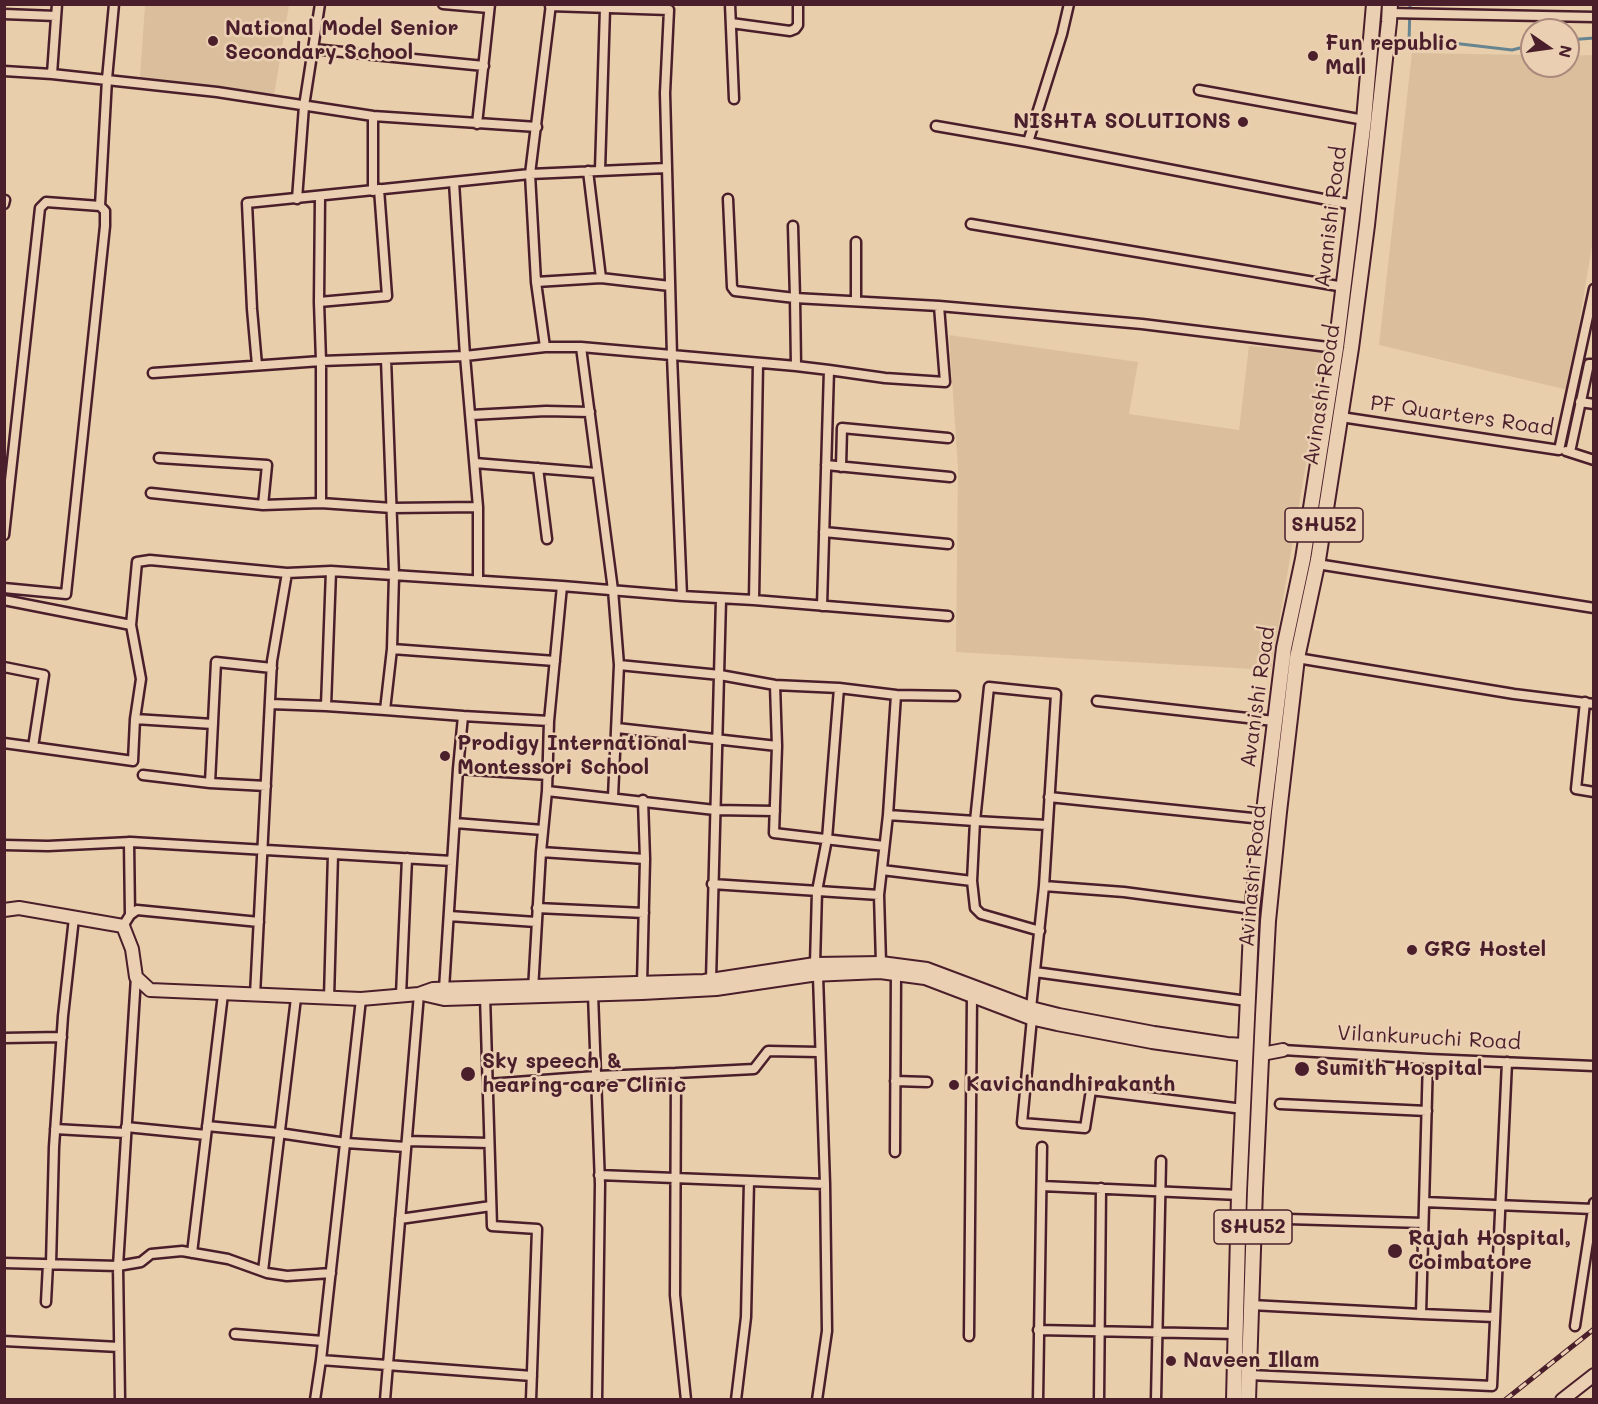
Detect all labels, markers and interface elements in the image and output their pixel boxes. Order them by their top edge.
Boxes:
place label: National Model Senior Secondary School [225,16,458,66]
north arrow [1520,18,1580,78]
place label: Fun republic Mall [1325,31,1458,81]
marker: National Model Senior Secondary School [206,34,220,48]
text: N [1554,43,1578,60]
marker: Fun republic Mall [1306,49,1320,63]
place label: NISHTA SOLUTIONS [1013,109,1231,135]
marker: NISHTA SOLUTIONS [1236,115,1250,129]
street label: Avanishi Road [1310,145,1352,289]
street label: Avinashi Road [1298,323,1346,467]
street label: PF Quarters Road [1369,391,1555,441]
road number: SHU52 [1285,508,1363,542]
street label: Avanishi Road [1236,625,1280,769]
place label: Prodigy International Montessori School [457,731,687,781]
marker: Prodigy International Montessori School [438,749,452,763]
street label: Avinashi Road [1234,804,1272,948]
place label: GRG Hostel [1424,937,1546,963]
marker: GRG Hostel [1405,943,1419,957]
street label: Vilankuruchi Road [1336,1021,1522,1055]
place label: Sky speech & hearing care Clinic [482,1049,686,1099]
place label: Sumith Hospital [1316,1056,1482,1082]
marker: Sumith Hospital [1293,1060,1311,1078]
marker: Sky speech & hearing care Clinic [459,1065,477,1083]
place label: Kavichandhirakanth [966,1072,1175,1098]
marker: Kavichandhirakanth [947,1078,961,1092]
road number: SHU52 [1214,1210,1292,1244]
place label: Rajah Hospital, Coimbatore [1408,1226,1571,1276]
marker: Rajah Hospital, Coimbatore [1386,1242,1404,1260]
place label: Naveen Illam [1183,1348,1319,1374]
marker: Naveen Illam [1164,1354,1178,1368]

